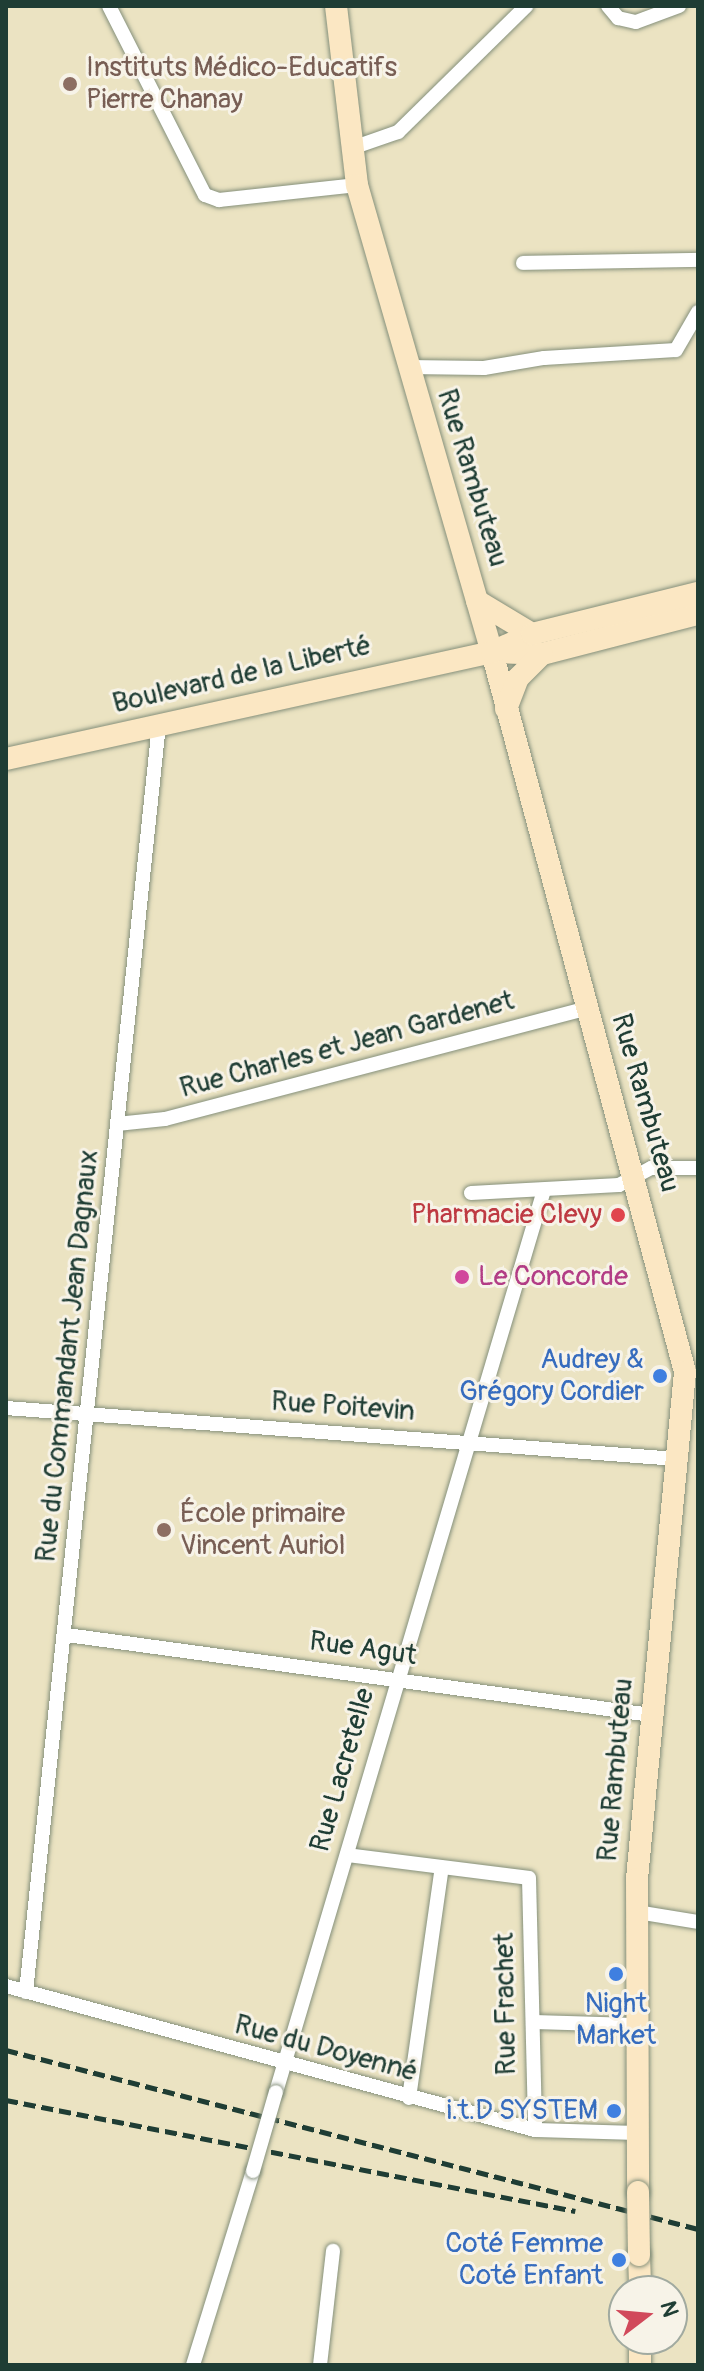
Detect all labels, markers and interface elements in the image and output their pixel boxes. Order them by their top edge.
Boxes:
place label: Instituts Médico-Educatifs Pierre Chanay [86,51,397,117]
marker: Instituts Médico-Educatifs Pierre Chanay [61,75,79,93]
street label: Rue Rambuteau [429,385,515,571]
street label: Boulevard de la Liberté [109,629,375,721]
street label: Rue Charles et Jean Gardenet [176,984,518,1106]
street label: Rue Rambuteau [604,1010,686,1196]
street label: Rue du Commandant Jean Dagnaux [30,1148,106,1564]
place label: Pharmacie Clevy [411,1198,602,1232]
marker: Pharmacie Clevy [609,1206,627,1224]
place label: Le Concorde [478,1260,628,1294]
marker: Le Concorde [453,1268,471,1286]
place label: Audrey & Grégory Cordier [459,1343,644,1409]
marker: Audrey & Grégory Cordier [651,1367,669,1385]
street label: Rue Poitevin [270,1385,416,1429]
place label: École primaire Vincent Auriol [180,1497,346,1563]
marker: École primaire Vincent Auriol [155,1521,173,1539]
street label: Rue Agut [307,1625,419,1673]
street label: Rue Rambuteau [591,1677,641,1863]
street label: Rue Lacretelle [304,1684,382,1856]
street label: Rue Frachet [488,1932,524,2076]
marker: Night Market [607,1965,625,1983]
place label: Night Market [576,1987,656,2053]
street label: Rue du Doyenné [231,2008,421,2090]
place label: i.t.D SYSTEM [447,2094,598,2128]
marker: i.t.D SYSTEM [605,2102,623,2120]
place label: Coté Femme Coté Enfant [445,2227,603,2293]
marker: Coté Femme Coté Enfant [610,2251,628,2269]
north arrow [608,2275,688,2355]
text: N [654,2298,685,2320]

